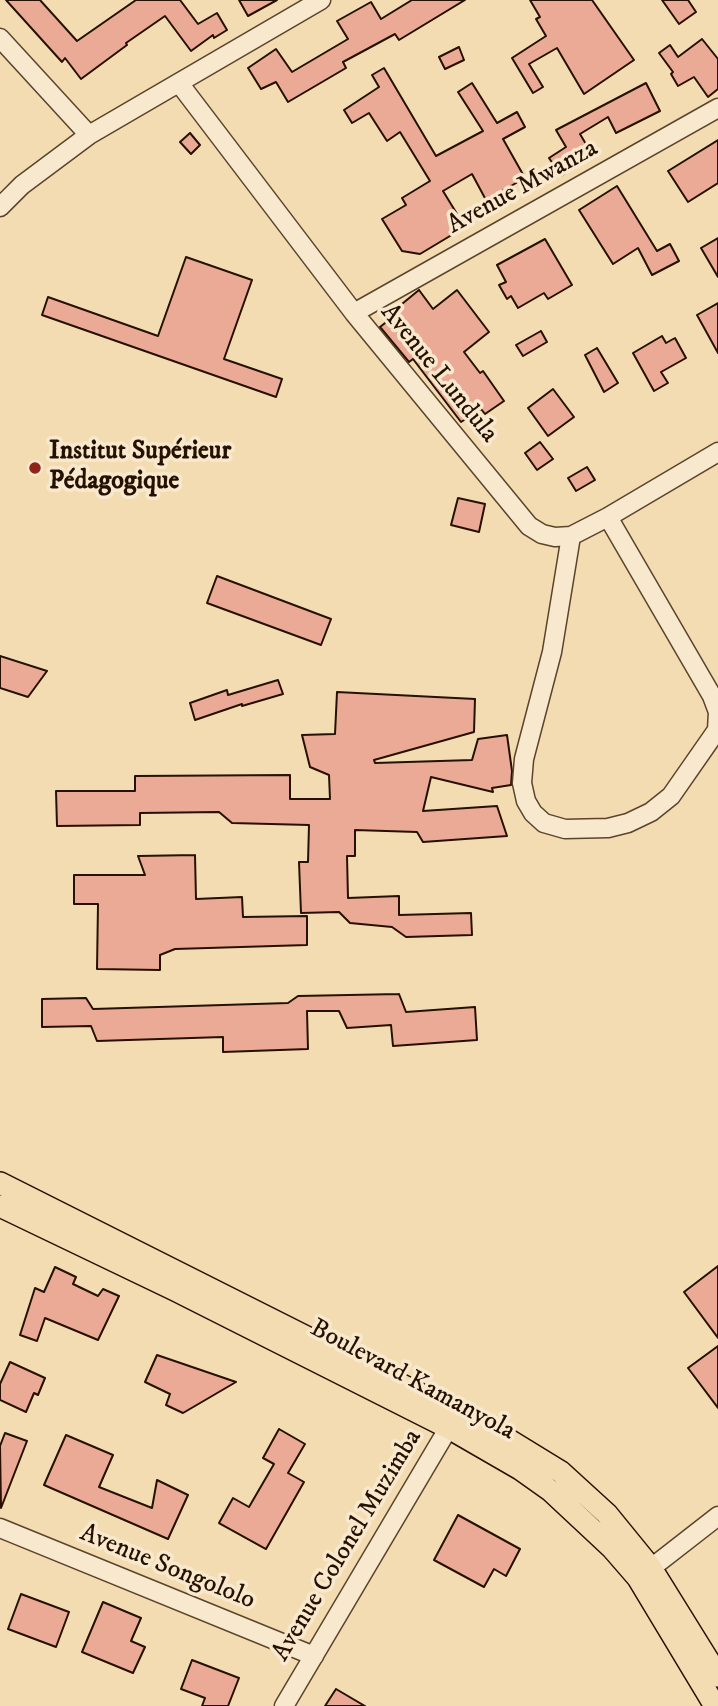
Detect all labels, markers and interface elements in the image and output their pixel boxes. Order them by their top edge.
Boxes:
street label: Avenue Mwanza [442,134,604,242]
street label: Avenue Lundula [372,298,504,450]
place label: Institut Supérieur Pédagogique [49,437,231,498]
marker: Institut Supérieur Pédagogique [27,460,43,476]
street label: Boulevard Kamanyola [304,1314,520,1448]
street label: Avenue Colonel Muzimba [266,1424,430,1668]
street label: Avenue Songololo [75,1519,259,1617]

